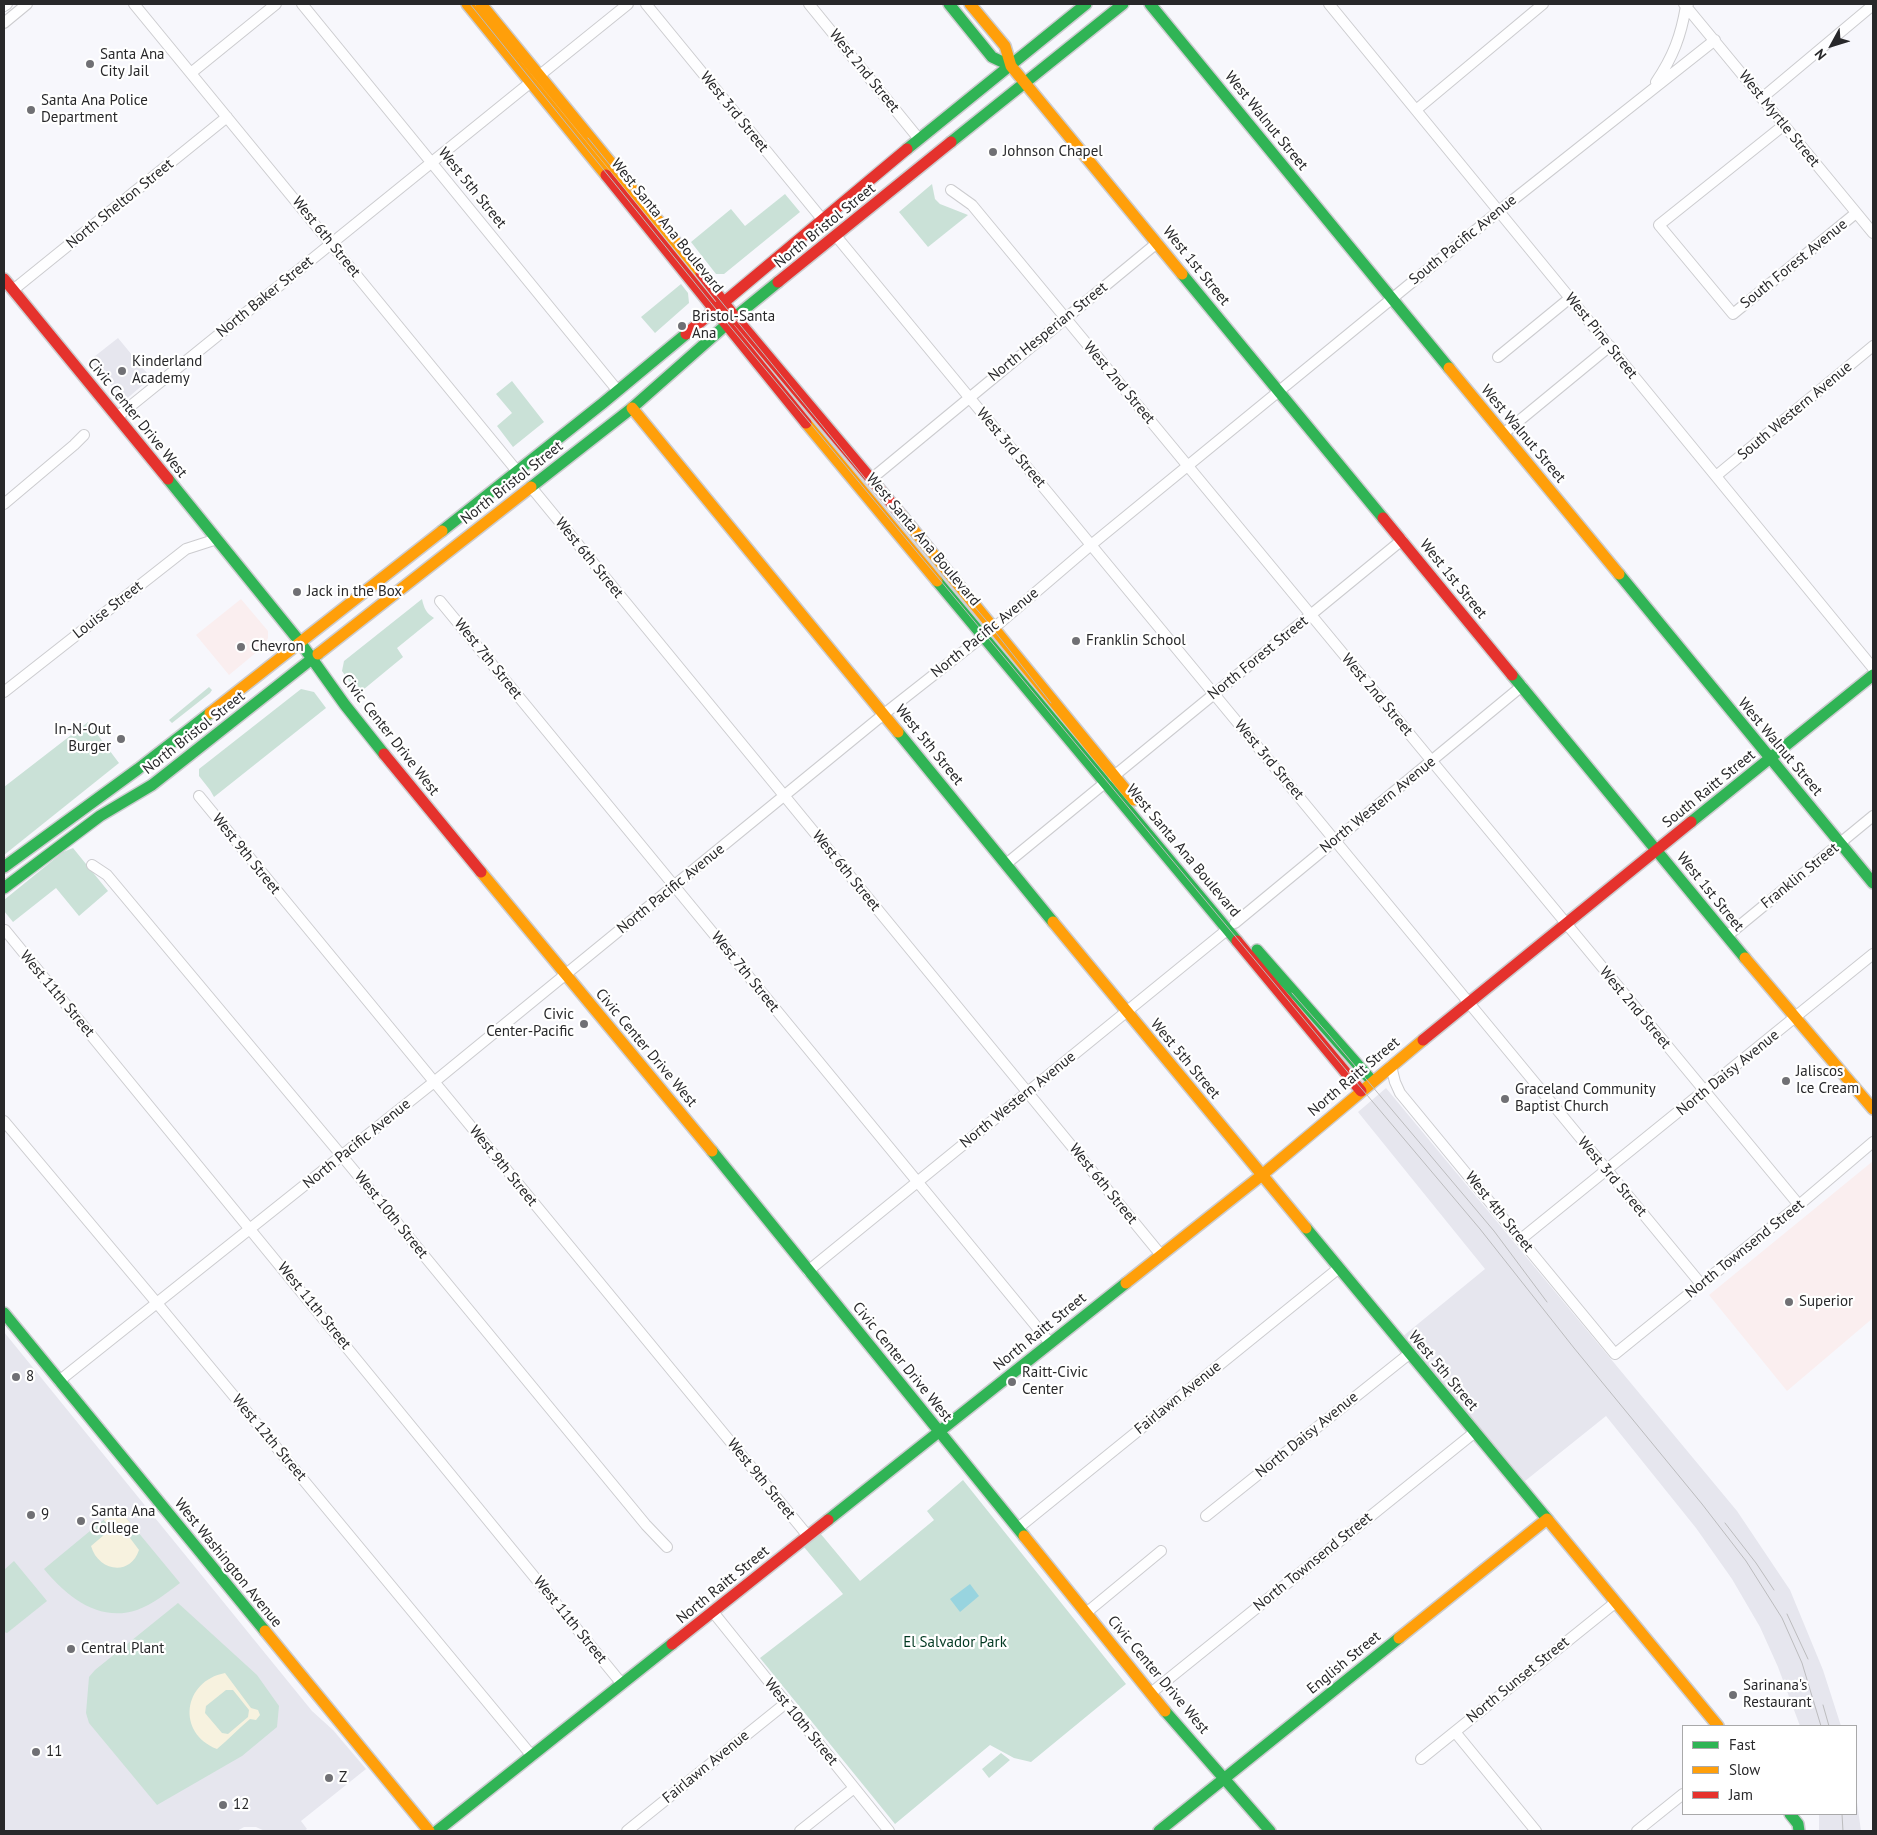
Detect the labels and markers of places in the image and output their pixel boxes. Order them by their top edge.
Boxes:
place label: Santa Ana City Jail [100,46,165,81]
marker: Santa Ana City Jail [84,58,96,70]
place label: Santa Ana Police Department [41,92,148,127]
marker: Santa Ana Police Department [25,104,37,116]
place label: Johnson Chapel [1003,143,1103,161]
marker: Johnson Chapel [987,146,999,158]
place label: Bristol-Santa Ana [692,308,775,343]
marker: Bristol-Santa Ana [676,320,688,332]
place label: Kinderland Academy [132,353,202,388]
marker: Kinderland Academy [116,365,128,377]
place label: Jack in the Box [307,583,402,601]
marker: Jack in the Box [291,586,303,598]
place label: Franklin School [1086,632,1186,650]
marker: Franklin School [1070,635,1082,647]
place label: Chevron [251,638,304,656]
marker: Chevron [235,641,247,653]
place label: In-N-Out Burger [54,721,111,756]
marker: In-N-Out Burger [115,733,127,745]
place label: Civic Center-Pacific [486,1006,574,1041]
marker: Civic Center-Pacific [578,1018,590,1030]
place label: Jaliscos Ice Cream [1796,1063,1859,1098]
marker: Jaliscos Ice Cream [1780,1075,1792,1087]
place label: Graceland Community Baptist Church [1515,1081,1656,1116]
marker: Graceland Community Baptist Church [1499,1093,1511,1105]
place label: Superior [1799,1293,1853,1311]
marker: Superior [1783,1296,1795,1308]
place label: Raitt-Civic Center [1022,1364,1088,1399]
place label: 8 [26,1368,34,1386]
marker: 8 [10,1371,22,1383]
marker: Raitt-Civic Center [1006,1376,1018,1388]
place label: Santa Ana College [91,1503,156,1538]
place label: 9 [41,1506,49,1524]
marker: 9 [25,1509,37,1521]
marker: Santa Ana College [75,1515,87,1527]
place label: Central Plant [81,1640,164,1658]
marker: Central Plant [65,1643,77,1655]
place label: Sarinana's Restaurant [1743,1677,1812,1712]
marker: Sarinana's Restaurant [1727,1689,1739,1701]
place label: 11 [46,1743,62,1761]
marker: 11 [30,1746,42,1758]
place label: Z [339,1769,347,1787]
marker: Z [323,1772,335,1784]
place label: 12 [233,1796,249,1814]
marker: 12 [217,1799,229,1811]

